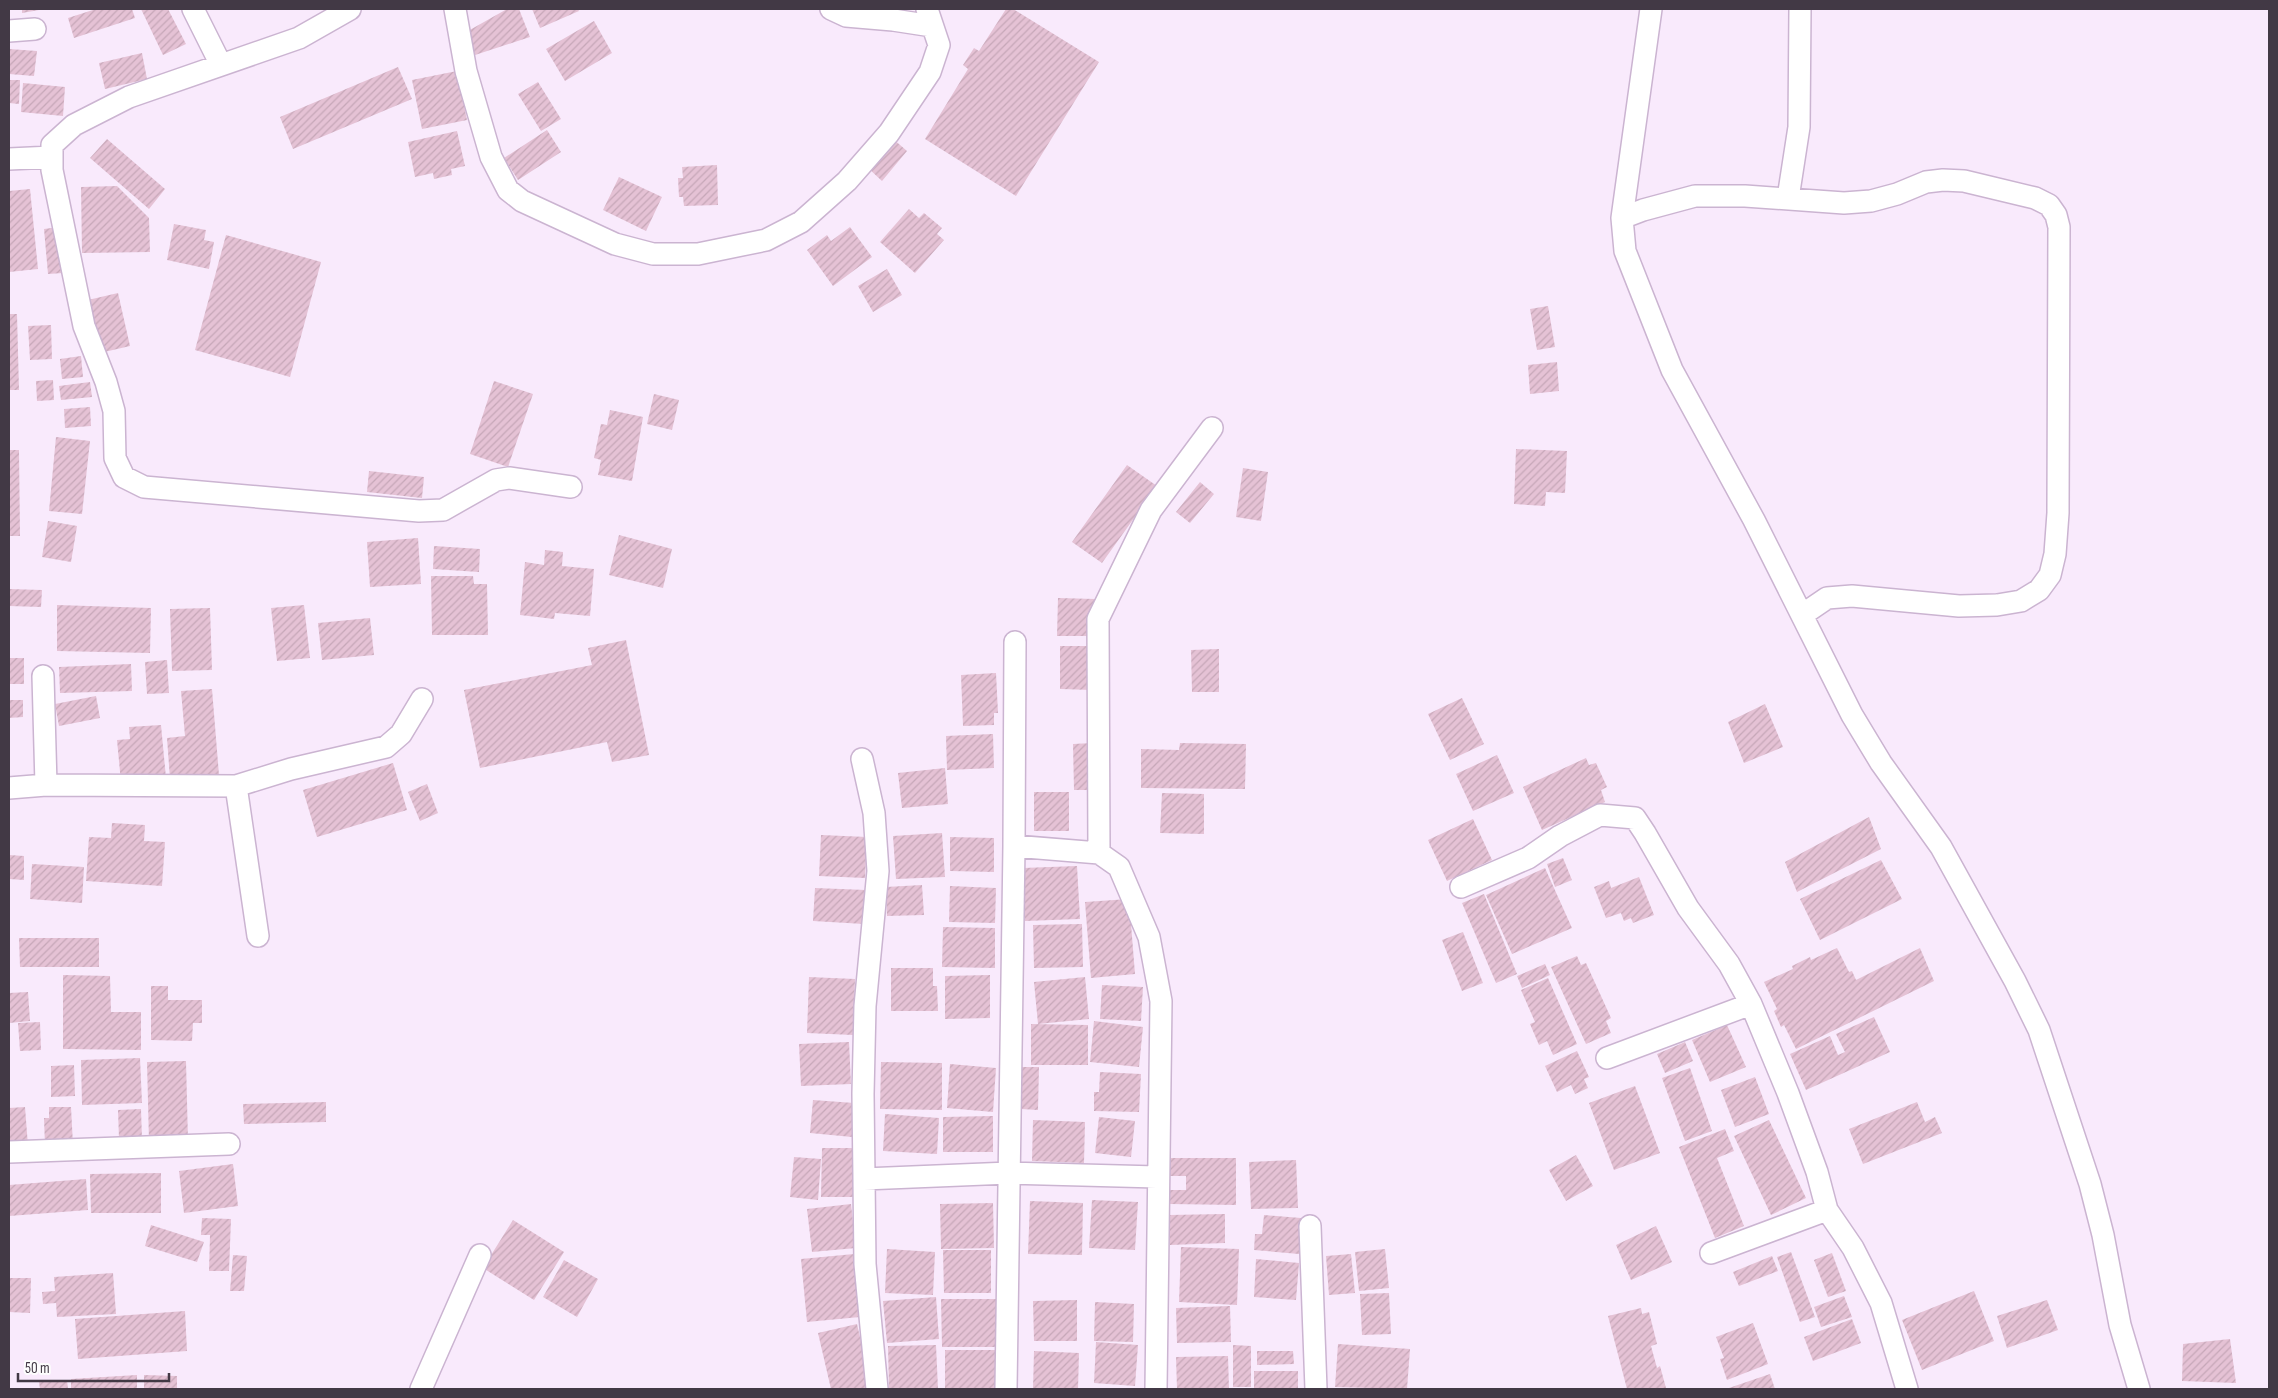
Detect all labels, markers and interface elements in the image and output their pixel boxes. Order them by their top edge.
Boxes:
scale bar [18,1350,169,1382]
text: 50 m [25,1359,50,1378]

